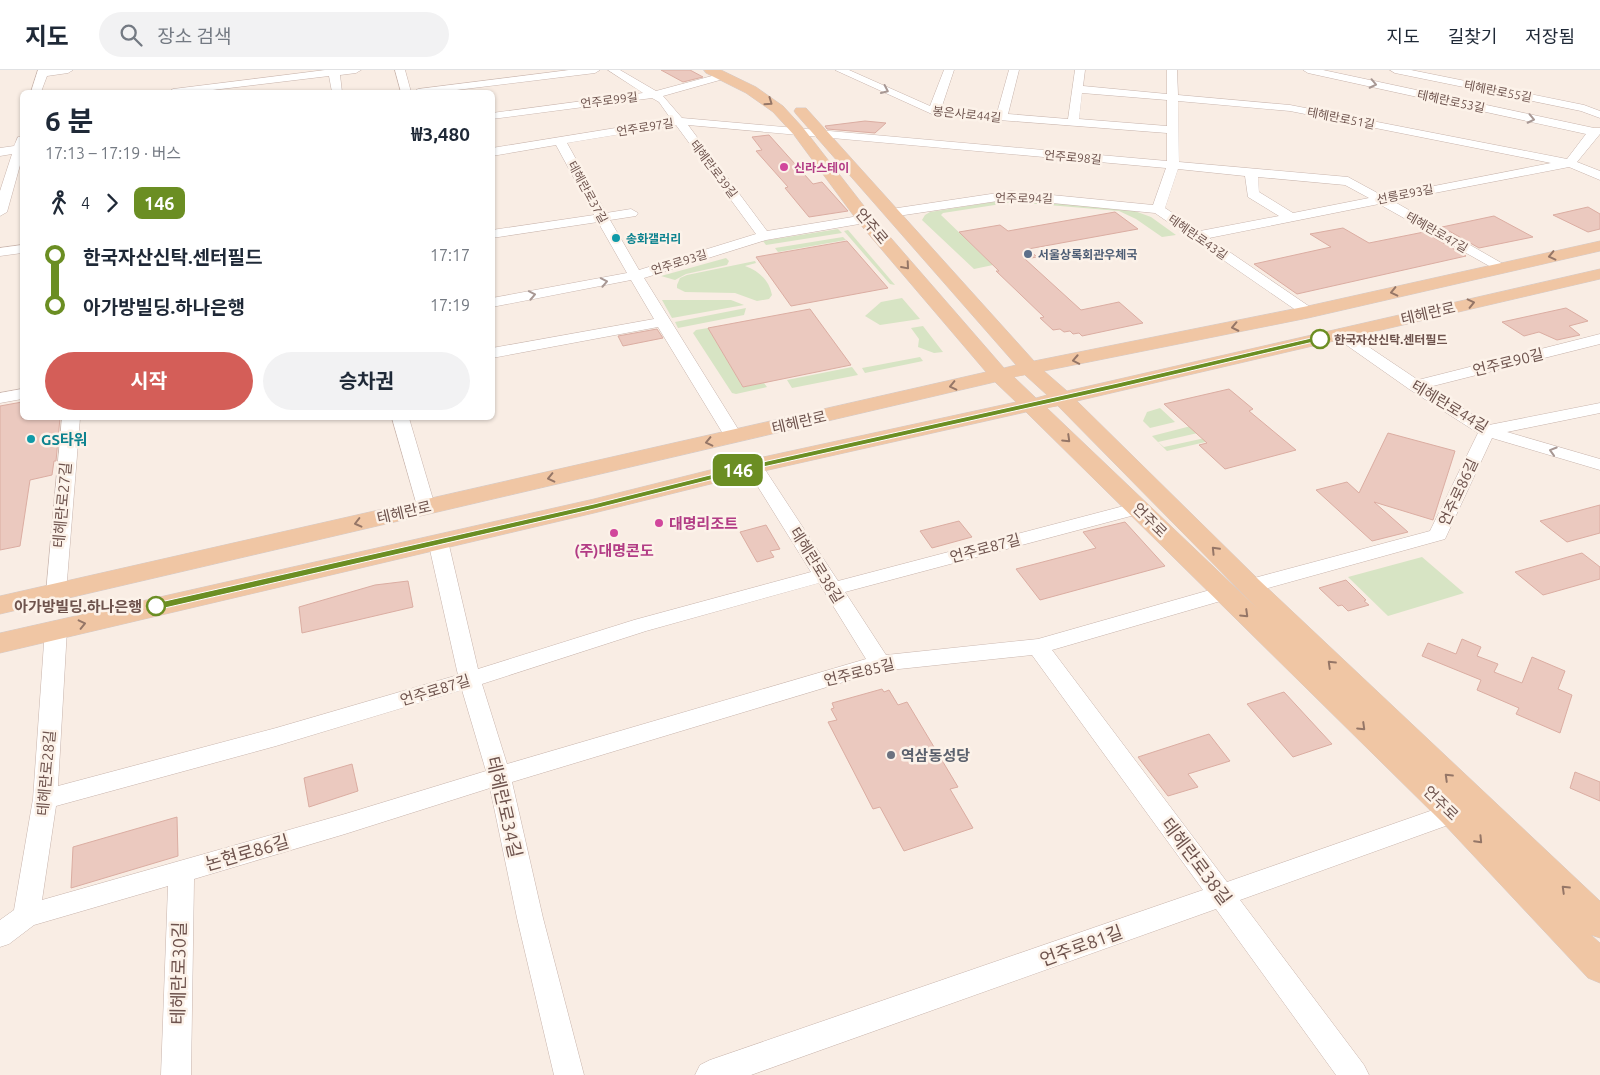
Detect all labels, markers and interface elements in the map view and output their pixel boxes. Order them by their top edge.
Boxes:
search box [99,12,449,57]
icon: search [117,21,145,49]
text: 지도 [25,23,69,50]
text: 장소 검색 [157,25,231,47]
text: 지도 [1387,26,1420,46]
text: 길찾기 [1448,26,1497,46]
text: 저장됨 [1525,26,1575,46]
one-way arrow [1368,78,1377,89]
street label: 테헤란로55길 [1463,78,1533,104]
one-way arrow [880,84,889,95]
street label: 테헤란로53길 [1416,87,1486,115]
street label: 언주로99길 [580,90,638,110]
one-way arrow [763,96,772,105]
street label: 봉은사로44길 [932,104,1002,124]
text: 6 분 [45,105,93,136]
street label: 테헤란로51길 [1306,105,1376,131]
one-way arrow [1527,113,1536,124]
street label: 언주로97길 [615,116,675,138]
text: ₩3,480 [411,123,470,145]
street label: 테헤란로39길 [688,138,740,200]
text: 17:13 – 17:19 · 버스 [45,144,181,162]
street label: 언주로98길 [1044,148,1102,166]
street label: 테헤란로37길 [566,159,610,225]
marker: 신라스테이 [778,161,790,173]
place label: 신라스테이 [794,161,849,174]
street label: 선릉로93길 [1375,182,1435,206]
icon: walk [45,189,73,217]
icon: forward [98,189,126,217]
street label: 언주로94길 [995,191,1053,205]
text: 146 [144,193,175,213]
text: 4 [81,194,90,212]
street label: 언주로 [852,205,892,247]
street label: 테헤란로47길 [1404,209,1470,255]
street label: 테헤란로43길 [1166,212,1230,262]
marker: 송화갤러리 [610,232,622,244]
place label: 송화갤러리 [626,232,681,245]
text: 한국자산신탁.센터필드 [83,246,262,268]
text: 17:17 [430,246,470,264]
street label: 언주로93길 [650,247,708,277]
marker: 서울상록회관우체국 [1022,248,1034,260]
place label: 서울상록회관우체국 [1038,248,1137,261]
one-way arrow [1548,251,1557,261]
one-way arrow [901,261,910,270]
one-way arrow [599,277,608,287]
one-way arrow [1389,286,1398,297]
one-way arrow [527,291,536,301]
text: 아가방빌딩.하나은행 [83,296,245,318]
text: 17:19 [430,296,470,314]
one-way arrow [1467,298,1476,309]
street label: 테헤란로 [1399,299,1457,327]
one-way arrow [1231,321,1240,332]
marker: 한국자산신탁.센터필드 [1310,329,1330,349]
place label: 한국자산신탁.센터필드 [1334,333,1447,346]
street label: 언주로90길 [1471,345,1545,379]
button: 시작 [45,352,253,410]
button: 승차권 [263,352,470,410]
one-way arrow [1072,354,1080,364]
street label: 테헤란로44길 [1409,377,1491,435]
one-way arrow [948,380,957,391]
street label: 테헤란로 [770,408,828,436]
place label: GS타워 [41,431,88,448]
marker: GS타워 [25,433,37,445]
one-way arrow [1061,433,1070,442]
one-way arrow [705,436,714,447]
one-way arrow [1550,446,1558,456]
line badge: 146 [709,454,767,486]
street label: 언주로86길 [1435,456,1481,528]
text: 146 [723,460,753,480]
street label: 테헤란로27길 [50,461,74,549]
one-way arrow [546,472,555,483]
street label: 테헤란로 [375,498,433,526]
street label: 언주로 [1129,499,1171,541]
place label: 대명리조트 [669,515,738,532]
one-way arrow [354,517,363,528]
marker: 대명리조트 [653,517,665,529]
street label: 테헤란로38길 [787,524,847,606]
marker: (주)대명콘도 [608,527,620,539]
street label: 언주로87길 [948,530,1022,566]
place label: (주)대명콘도 [574,542,654,559]
one-way arrow [1211,547,1220,556]
marker: 아가방빌딩.하나은행 [146,596,166,616]
place label: 아가방빌딩.하나은행 [14,598,142,615]
one-way arrow [1240,608,1249,617]
one-way arrow [77,619,86,630]
street label: 언주로85길 [822,655,896,689]
one-way arrow [1327,661,1336,670]
street label: 언주로87길 [398,671,472,709]
one-way arrow [1357,721,1366,730]
street label: 테헤란로28길 [34,729,58,817]
place label: 역삼동성당 [901,747,970,764]
marker: 역삼동성당 [885,749,897,761]
street label: 테헤란로34길 [484,755,526,859]
one-way arrow [1444,774,1453,783]
street label: 언주로 [1420,783,1462,823]
street label: 테헤란로38길 [1158,814,1236,908]
street label: 논현로86길 [203,830,291,874]
one-way arrow [1473,835,1482,844]
one-way arrow [1562,886,1571,895]
street label: 테헤란로30길 [167,921,189,1025]
street label: 언주로81길 [1037,921,1125,969]

